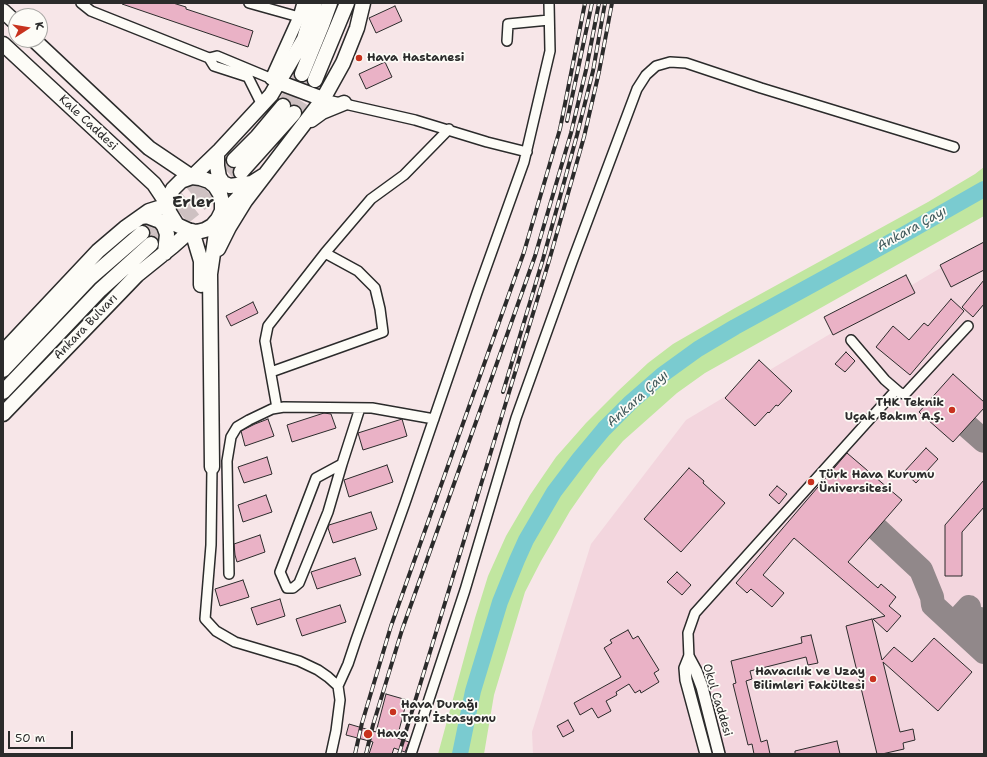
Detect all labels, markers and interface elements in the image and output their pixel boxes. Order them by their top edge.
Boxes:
north arrow [8,8,48,48]
text: K [31,20,47,31]
place label: Hava Hastanesi [367,51,465,65]
marker: Hava Hastanesi [354,53,364,63]
street label: Kale Caddesi [56,92,120,154]
district label: Erler [172,193,214,213]
water label: Ankara Çayı [874,203,950,255]
street label: Ankara Bulvarı [51,291,121,363]
water label: Ankara Çayı [604,367,672,431]
place label: THK Teknik Uçak Bakım A.Ş. [845,396,944,424]
marker: THK Teknik Uçak Bakım A.Ş. [947,405,957,415]
place label: Türk Hava Kurumu Üniversitesi [819,468,935,496]
marker: Türk Hava Kurumu Üniversitesi [806,477,816,487]
street label: Okul Caddesi [699,662,735,738]
place label: Havacılık ve Uzay Bilimleri Fakültesi [753,665,865,693]
marker: Havacılık ve Uzay Bilimleri Fakültesi [868,674,878,684]
place label: Hava Durağı Tren İstasyonu [401,698,496,726]
marker: Hava Durağı Tren İstasyonu [388,707,398,717]
scale bar [10,723,75,749]
place label: Hava [377,727,408,741]
marker: Hava [362,728,374,740]
text: 50 m [15,730,45,746]

